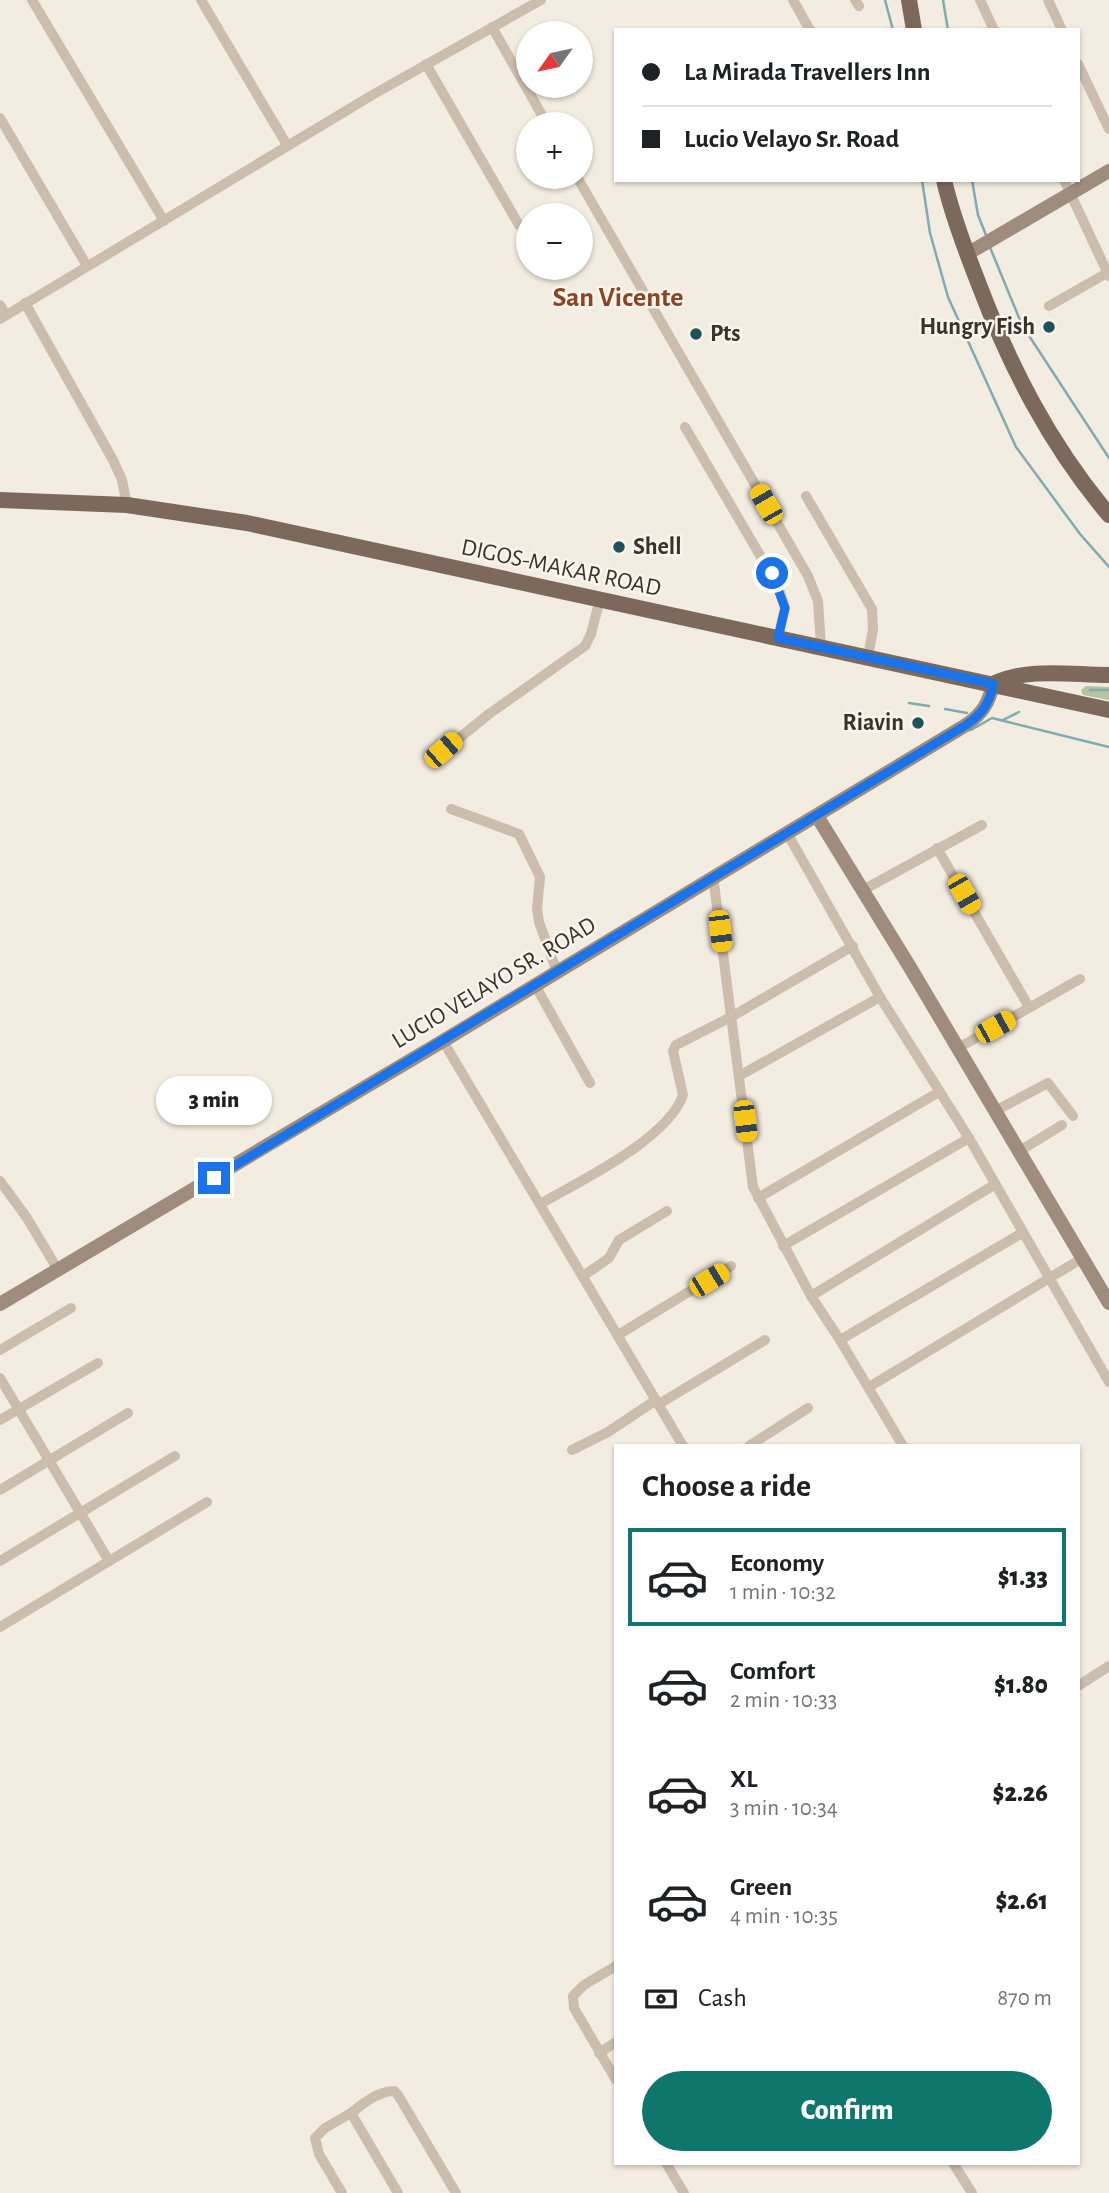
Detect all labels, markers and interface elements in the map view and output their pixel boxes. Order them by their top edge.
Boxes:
north arrow [516,21,593,98]
map controls [516,21,593,280]
text: La Mirada Travellers Inn [684,59,931,85]
button: + [516,112,593,189]
text: Lucio Velayo Sr. Road [684,126,899,152]
button: − [516,203,593,280]
district label: San Vicente [553,284,683,312]
place label: Hungry Fish [919,315,1035,339]
marker: Hungry Fish [1041,319,1057,335]
place label: Pts [710,322,740,346]
marker: Pts [688,326,704,342]
car [747,481,786,527]
street label: DIGOS-MAKAR ROAD [459,535,663,601]
place label: Shell [633,535,681,559]
marker: Shell [611,539,627,555]
route start [756,557,788,589]
place label: Riavin [843,711,904,735]
marker: Riavin [910,715,926,731]
car [421,728,466,772]
car [945,871,984,917]
car [708,909,733,953]
street label: LUCIO VELAYO SR. ROAD [388,913,600,1053]
car [972,1008,1019,1046]
callout: 3 min [156,1076,272,1126]
text: 3 min [189,1089,239,1112]
car [733,1099,758,1143]
route end [198,1162,230,1194]
car [686,1260,733,1300]
text: Choose a ride [642,1470,811,1502]
icon: car [646,1546,709,1609]
text: Economy [730,1550,824,1576]
text: $1.33 [998,1564,1048,1590]
text: 1 min · 10:32 [730,1581,836,1604]
icon: car [646,1654,709,1717]
text: Comfort [730,1658,815,1684]
text: $1.80 [994,1672,1048,1698]
text: 2 min · 10:33 [730,1689,837,1712]
icon: car [646,1762,709,1825]
text: XL [730,1766,757,1792]
text: $2.26 [993,1780,1048,1806]
text: 3 min · 10:34 [730,1797,838,1820]
icon: car [646,1870,709,1933]
text: Green [730,1874,792,1900]
text: $2.61 [995,1888,1048,1914]
text: 4 min · 10:35 [730,1905,838,1928]
icon: cash [642,1980,680,2018]
text: Cash [698,1985,747,2011]
text: 870 m [997,1987,1052,2010]
button: Confirm [642,2071,1052,2151]

